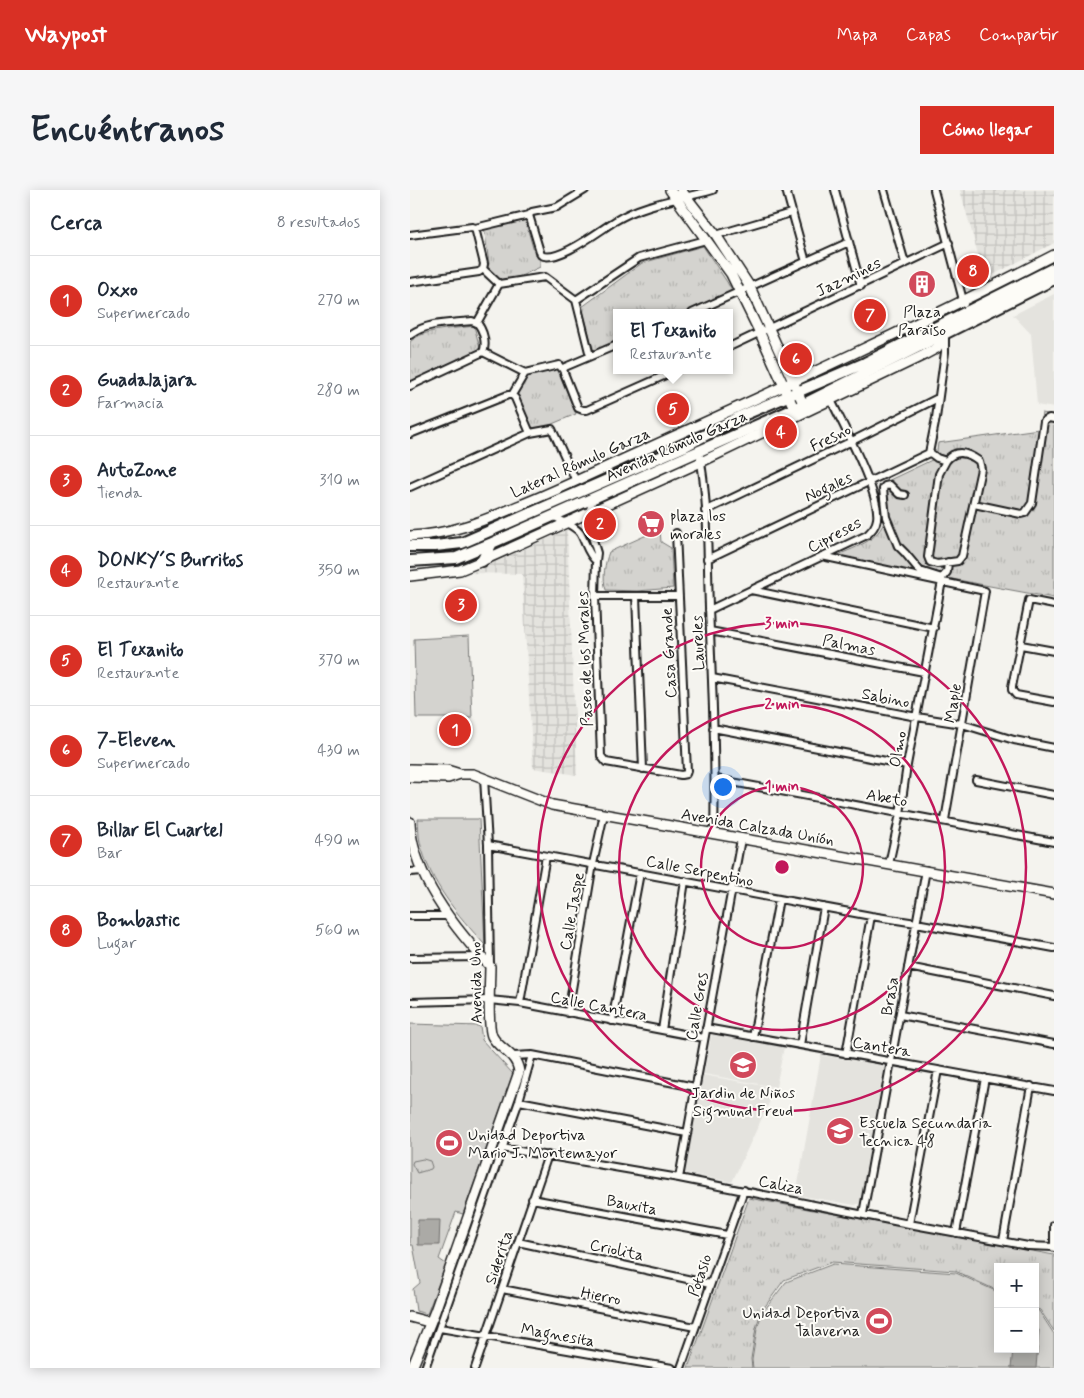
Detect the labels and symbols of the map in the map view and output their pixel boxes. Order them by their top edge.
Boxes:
pin: 8 [957,252,989,290]
street label: Jazmines [813,253,885,302]
building icon: Plaza Paraiso [907,269,937,299]
pin: 7 [854,296,886,334]
place label: Plaza Paraiso [898,302,946,341]
pin: 6 [780,340,812,378]
pin: 5 [657,390,689,428]
street label: Avenida Rómulo Garza [602,406,751,487]
pin: 4 [765,413,797,451]
street label: Fresno [807,419,855,457]
street label: Lateral Rómulo Garza [508,423,654,504]
street label: Nogales [801,467,856,508]
pin: 2 [584,505,616,543]
place label: plaza los morales [670,506,726,545]
supermarket icon: plaza los morales [636,509,666,539]
street label: Cipreses [804,512,865,558]
pin: 3 [445,586,477,624]
street label: Paseo de los Morales [573,591,598,727]
street label: Casa Grande [657,607,682,699]
text: 3 min [765,614,799,634]
street label: Laureles [687,615,710,671]
street label: Palmas [821,630,877,661]
street label: Maple [940,682,967,725]
street label: Sabino [860,684,912,713]
text: 2 min [764,695,800,715]
pin: 1 [439,711,471,749]
street label: Olmo [885,729,912,769]
your location [710,774,736,800]
text: 1 min [765,777,799,797]
street label: Abeto [864,785,909,812]
street label: Avenida Calzada Unión [680,804,836,851]
street label: Calle Serpentino [644,851,755,892]
centre of rings [773,858,791,876]
street label: Calle Jaspe [555,870,590,952]
street label: Avenida Uno [465,942,488,1024]
street label: Calle Gres [681,971,714,1042]
street label: Brasa [877,975,904,1017]
street label: Calle Cantera [549,987,649,1026]
street label: Cantera [851,1032,913,1063]
school or university icon: Jardin de Niños Sigmund Freud [728,1050,758,1080]
place label: Jardin de Niños Sigmund Freud [691,1083,795,1123]
place label: Escuela Secundaria Tecnica 48 [859,1113,992,1152]
school or university icon: Escuela Secundaria Tecnica 48 [825,1116,855,1146]
place label: Unidad Deportiva Mario J. Montemayor [468,1125,618,1164]
sports icon: Unidad Deportiva Mario J. Montemayor [434,1128,464,1158]
street label: Caliza [757,1171,805,1200]
street label: Bauxita [605,1190,659,1221]
street label: Siderita [480,1227,518,1287]
street label: Criolita [588,1235,646,1266]
street label: Potasio [683,1251,718,1300]
street label: Hierro [579,1282,623,1311]
place label: Unidad Deportiva Talaverna [742,1303,860,1342]
sports icon: Unidad Deportiva Talaverna [864,1306,894,1336]
street label: Magnesita [519,1319,596,1353]

